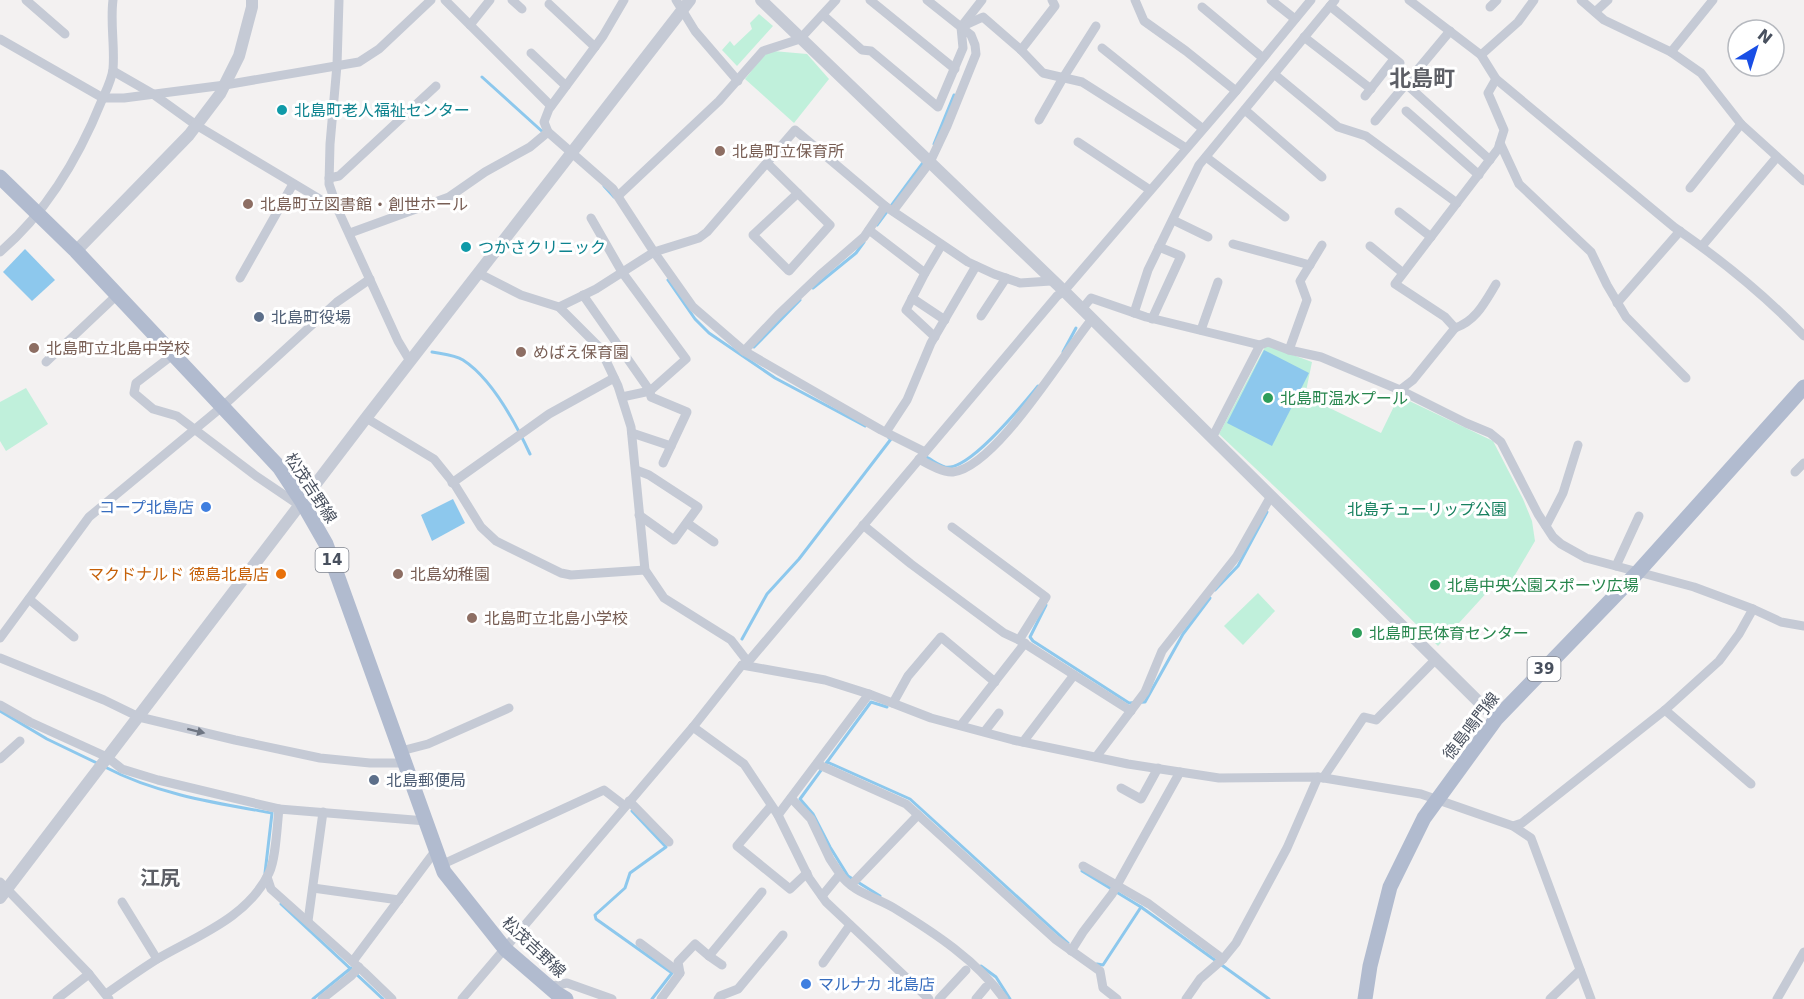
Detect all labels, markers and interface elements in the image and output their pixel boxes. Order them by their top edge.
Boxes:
north arrow [1726,18,1786,78]
text: N [1754,25,1776,48]
district label: 北島町 [1389,66,1455,91]
place label: 北島町老人福祉センター [294,101,470,120]
marker: 北島町老人福祉センター [275,103,289,117]
place label: 北島町立保育所 [732,142,844,161]
marker: 北島町立保育所 [713,144,727,158]
place label: 北島町立図書館・創世ホール [260,195,468,214]
marker: 北島町立図書館・創世ホール [241,197,255,211]
place label: つかさクリニック [478,238,606,257]
marker: つかさクリニック [459,240,473,254]
place label: 北島町役場 [271,308,351,327]
marker: 北島町役場 [252,310,266,324]
place label: 北島町立北島中学校 [46,339,190,358]
marker: 北島町立北島中学校 [27,341,41,355]
place label: めばえ保育園 [533,343,629,362]
marker: めばえ保育園 [514,345,528,359]
place label: 北島町温水プール [1280,389,1408,408]
marker: 北島町温水プール [1261,391,1275,405]
street label: 松茂吉野線 [281,449,341,527]
place label: コープ北島店 [99,498,194,517]
marker: コープ北島店 [199,500,213,514]
park label: 北島チューリップ公園 [1347,500,1507,519]
road number: 14 [316,548,348,572]
place label: マクドナルド 徳島北島店 [88,565,269,584]
place label: 北島幼稚園 [410,565,490,584]
marker: マクドナルド 徳島北島店 [274,567,288,581]
marker: 北島幼稚園 [391,567,405,581]
place label: 北島中央公園スポーツ広場 [1447,576,1639,595]
marker: 北島中央公園スポーツ広場 [1428,578,1442,592]
place label: 北島町立北島小学校 [484,609,628,628]
marker: 北島町立北島小学校 [465,611,479,625]
place label: 北島町民体育センター [1369,624,1529,643]
marker: 北島町民体育センター [1350,626,1364,640]
road number: 39 [1528,657,1560,681]
street label: 徳島鳴門線 [1439,689,1503,763]
one-way arrow [187,726,205,736]
place label: 北島郵便局 [386,771,466,790]
marker: 北島郵便局 [367,773,381,787]
district label: 江尻 [140,866,180,890]
street label: 松茂吉野線 [498,913,570,981]
place label: マルナカ 北島店 [818,975,935,994]
marker: マルナカ 北島店 [799,977,813,991]

